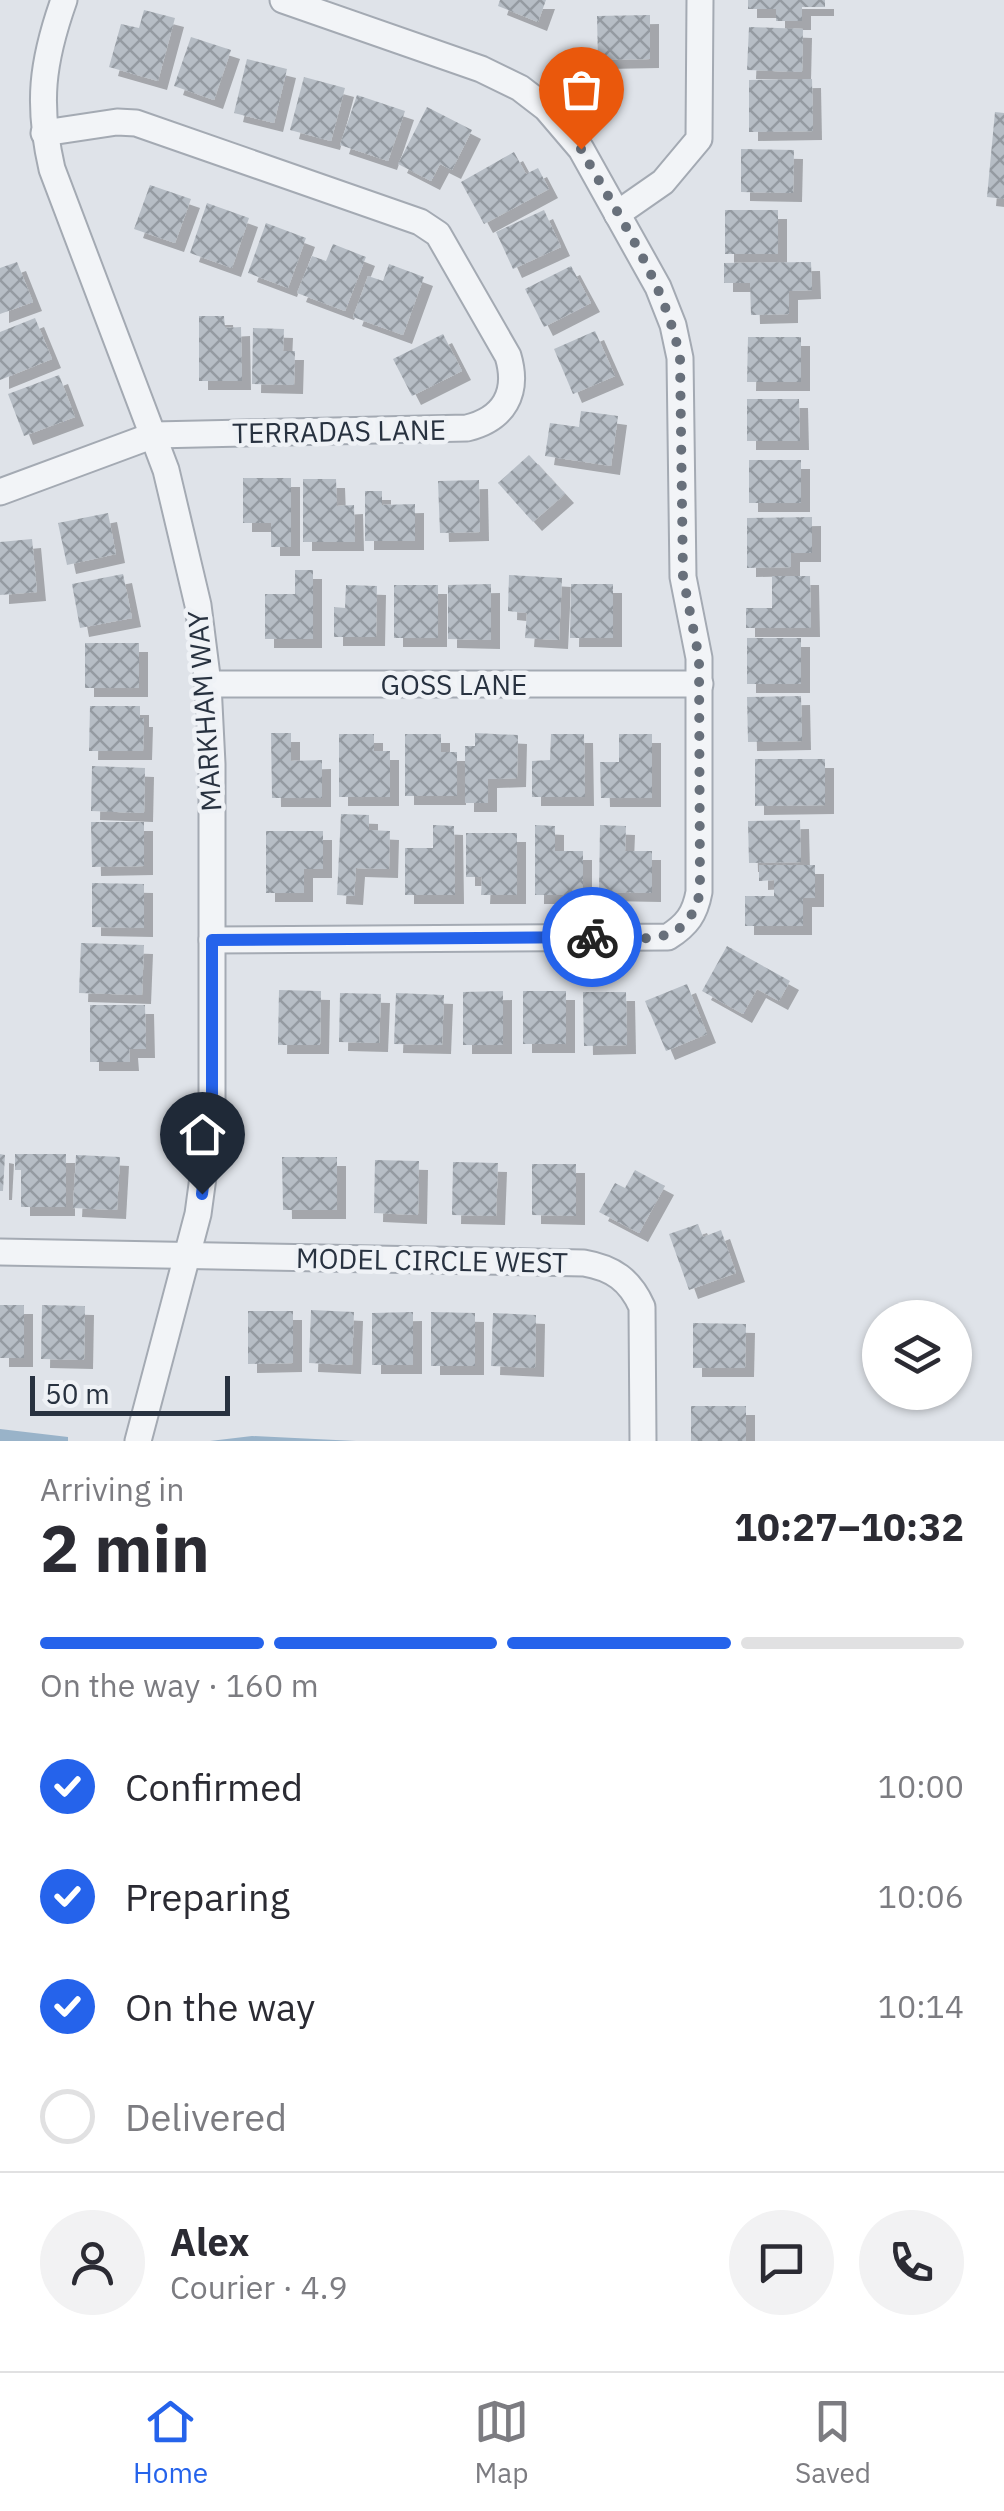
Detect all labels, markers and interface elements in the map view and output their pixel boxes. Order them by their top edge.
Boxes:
pin [539,47,624,150]
icon: bag [554,62,609,117]
street label: TERRADAS LANE [232,411,446,451]
street label: MARKHAM WAY [178,609,229,813]
street label: GOSS LANE [381,666,527,703]
courier [542,887,642,987]
icon: bike [565,910,620,965]
pin [160,1092,245,1195]
icon: home [175,1107,230,1162]
street label: MODEL CIRCLE WEST [296,1239,568,1281]
map controls [862,1300,972,1410]
button: layers [862,1300,972,1410]
scale bar [30,1371,230,1416]
text: 50 m [45,1375,110,1412]
text: Arriving in [40,1468,185,1510]
text: 10:27–10:32 [734,1502,964,1551]
text: 2 min [40,1505,210,1590]
text: On the way · 160 m [40,1664,319,1706]
icon: check [40,1759,95,1814]
text: Confirmed [125,1762,303,1811]
text: 10:00 [878,1765,964,1807]
icon: check [40,1869,95,1924]
text: Preparing [125,1872,290,1921]
text: 10:06 [878,1875,964,1917]
icon: check [40,1979,95,2034]
text: On the way [125,1982,315,2031]
text: 10:14 [878,1985,964,2027]
text: Delivered [125,2092,287,2141]
button: person [40,2210,145,2315]
button: chat [729,2210,834,2315]
button: phone [859,2210,964,2315]
text: Alex [170,2217,250,2266]
text: Courier · 4.9 [170,2266,348,2308]
tab: Home [133,2394,208,2491]
tab: Map [474,2394,529,2491]
tab: Saved [795,2394,871,2491]

